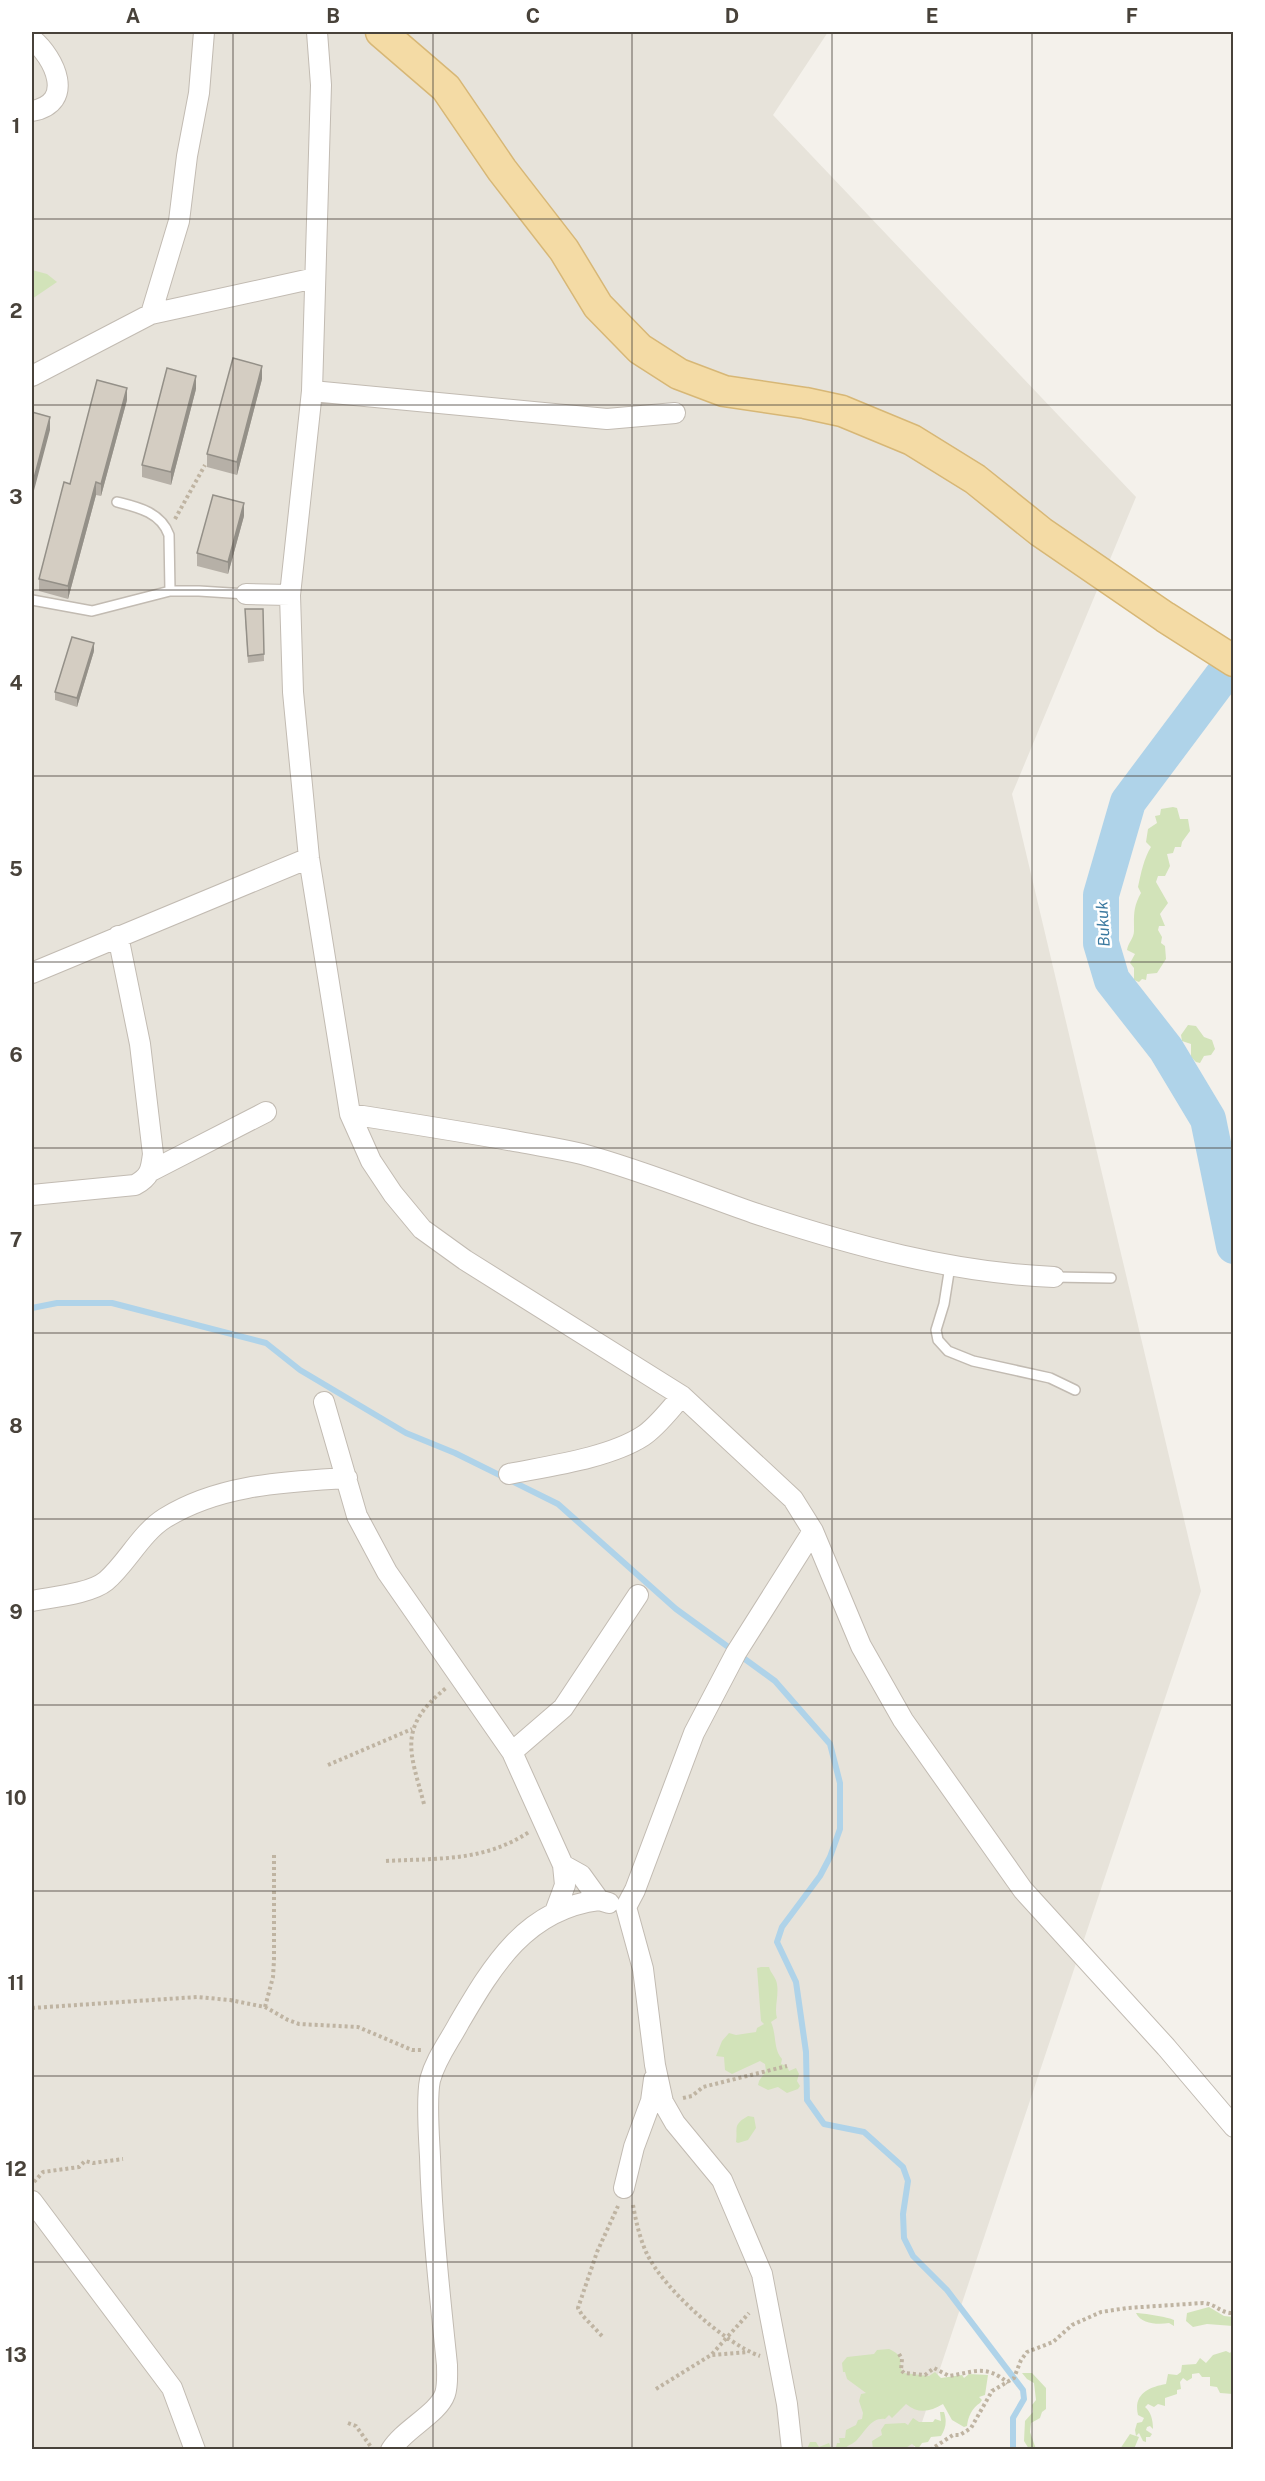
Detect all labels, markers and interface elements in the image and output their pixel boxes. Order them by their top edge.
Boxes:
text: A [126,4,140,28]
text: B [326,4,340,28]
text: C [526,4,540,28]
text: D [725,4,739,28]
text: E [926,4,938,28]
text: F [1126,4,1138,28]
text: 1 [12,114,20,138]
text: 2 [10,299,22,323]
text: 3 [9,485,23,509]
text: 4 [9,671,23,695]
text: 5 [9,857,23,881]
water label: Bukuk [1092,900,1114,947]
text: 6 [9,1043,23,1067]
text: 7 [10,1228,22,1252]
text: 8 [9,1414,23,1438]
text: 9 [9,1600,23,1624]
text: 10 [5,1786,27,1810]
text: 11 [7,1971,25,1995]
text: 12 [5,2157,27,2181]
text: 13 [5,2343,27,2367]

